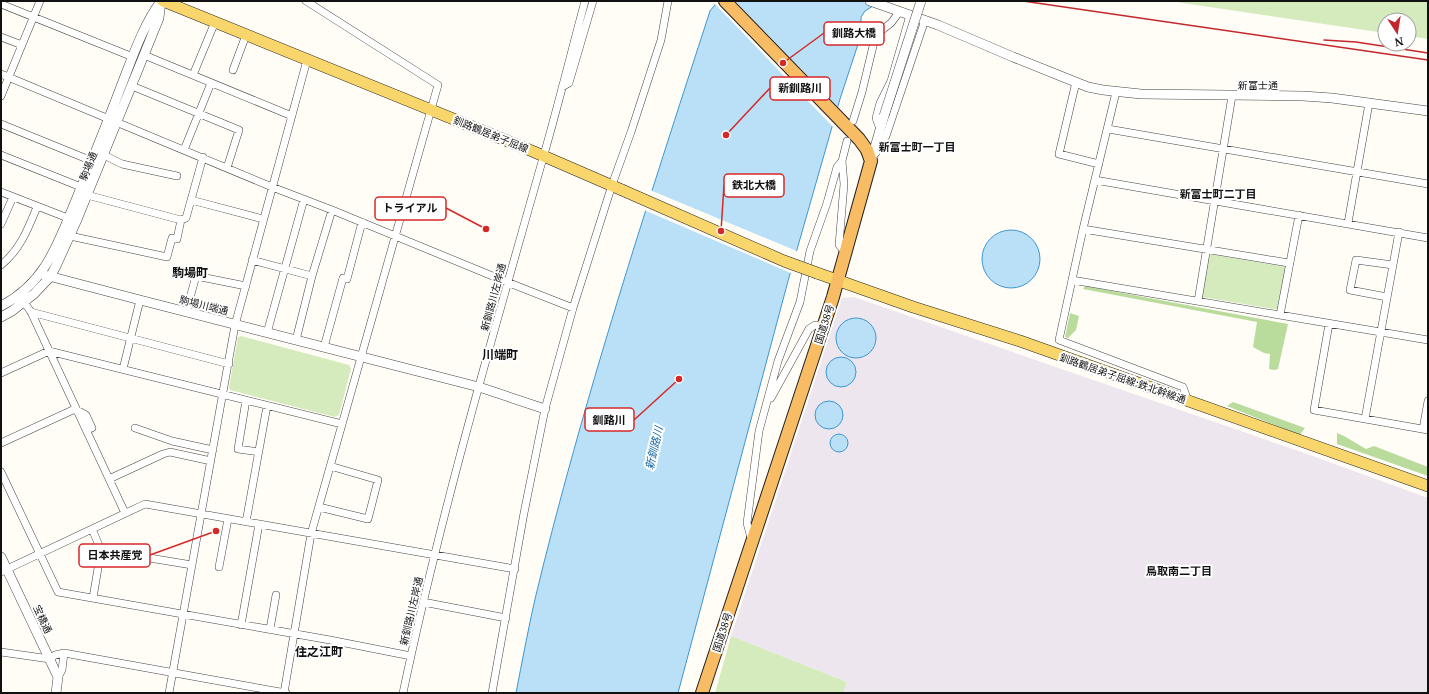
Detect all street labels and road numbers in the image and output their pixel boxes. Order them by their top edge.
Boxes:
street label: 新富士通 [1238,78,1278,92]
street label: 釧路鶴居弟子屈線 [451,113,531,155]
street label: 駒場通 [76,149,100,183]
street label: 新釧路川左岸通 [477,261,509,333]
street label: 駒場川端通 [178,292,230,318]
street label: 国道38号 [811,302,837,346]
street label: 釧路鶴居弟子屈線:鉄北幹線通 [1058,350,1188,406]
street label: 新釧路川左岸通 [396,575,426,647]
street label: 宝橋通 [30,602,56,636]
street label: 国道38号 [709,610,735,654]

